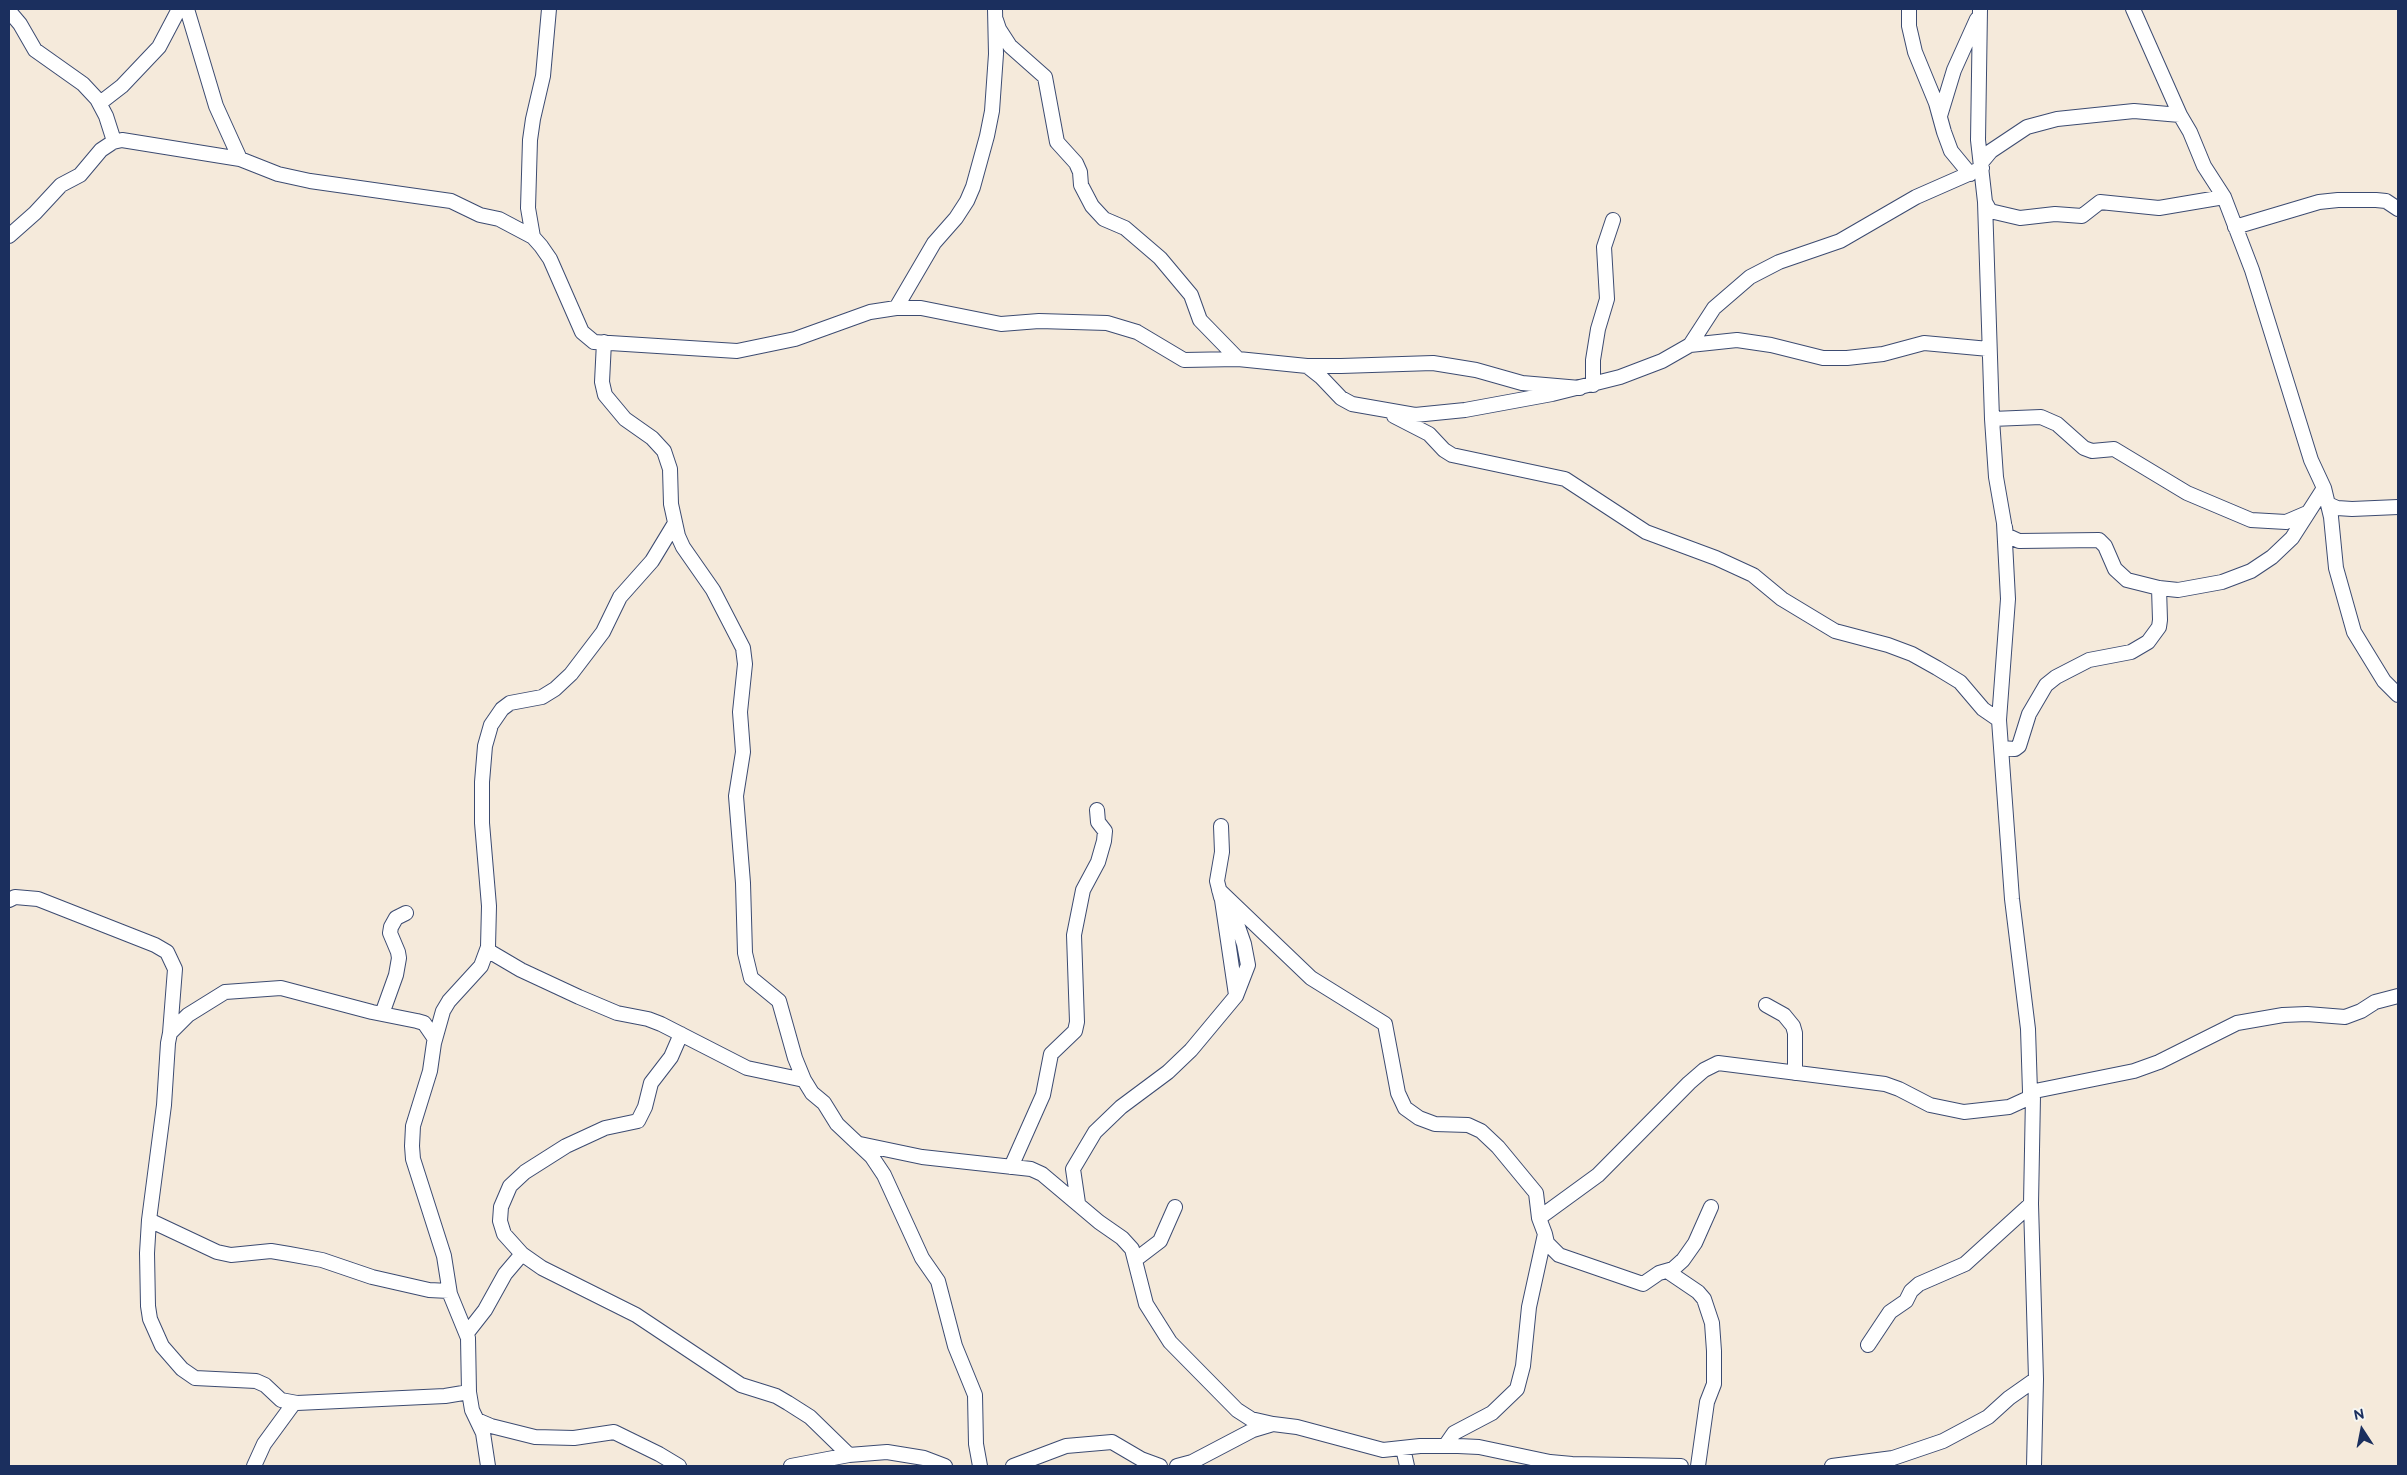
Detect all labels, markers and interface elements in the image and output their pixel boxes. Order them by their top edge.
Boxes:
north arrow [2337,1405,2387,1455]
text: N [2352,1405,2366,1424]

